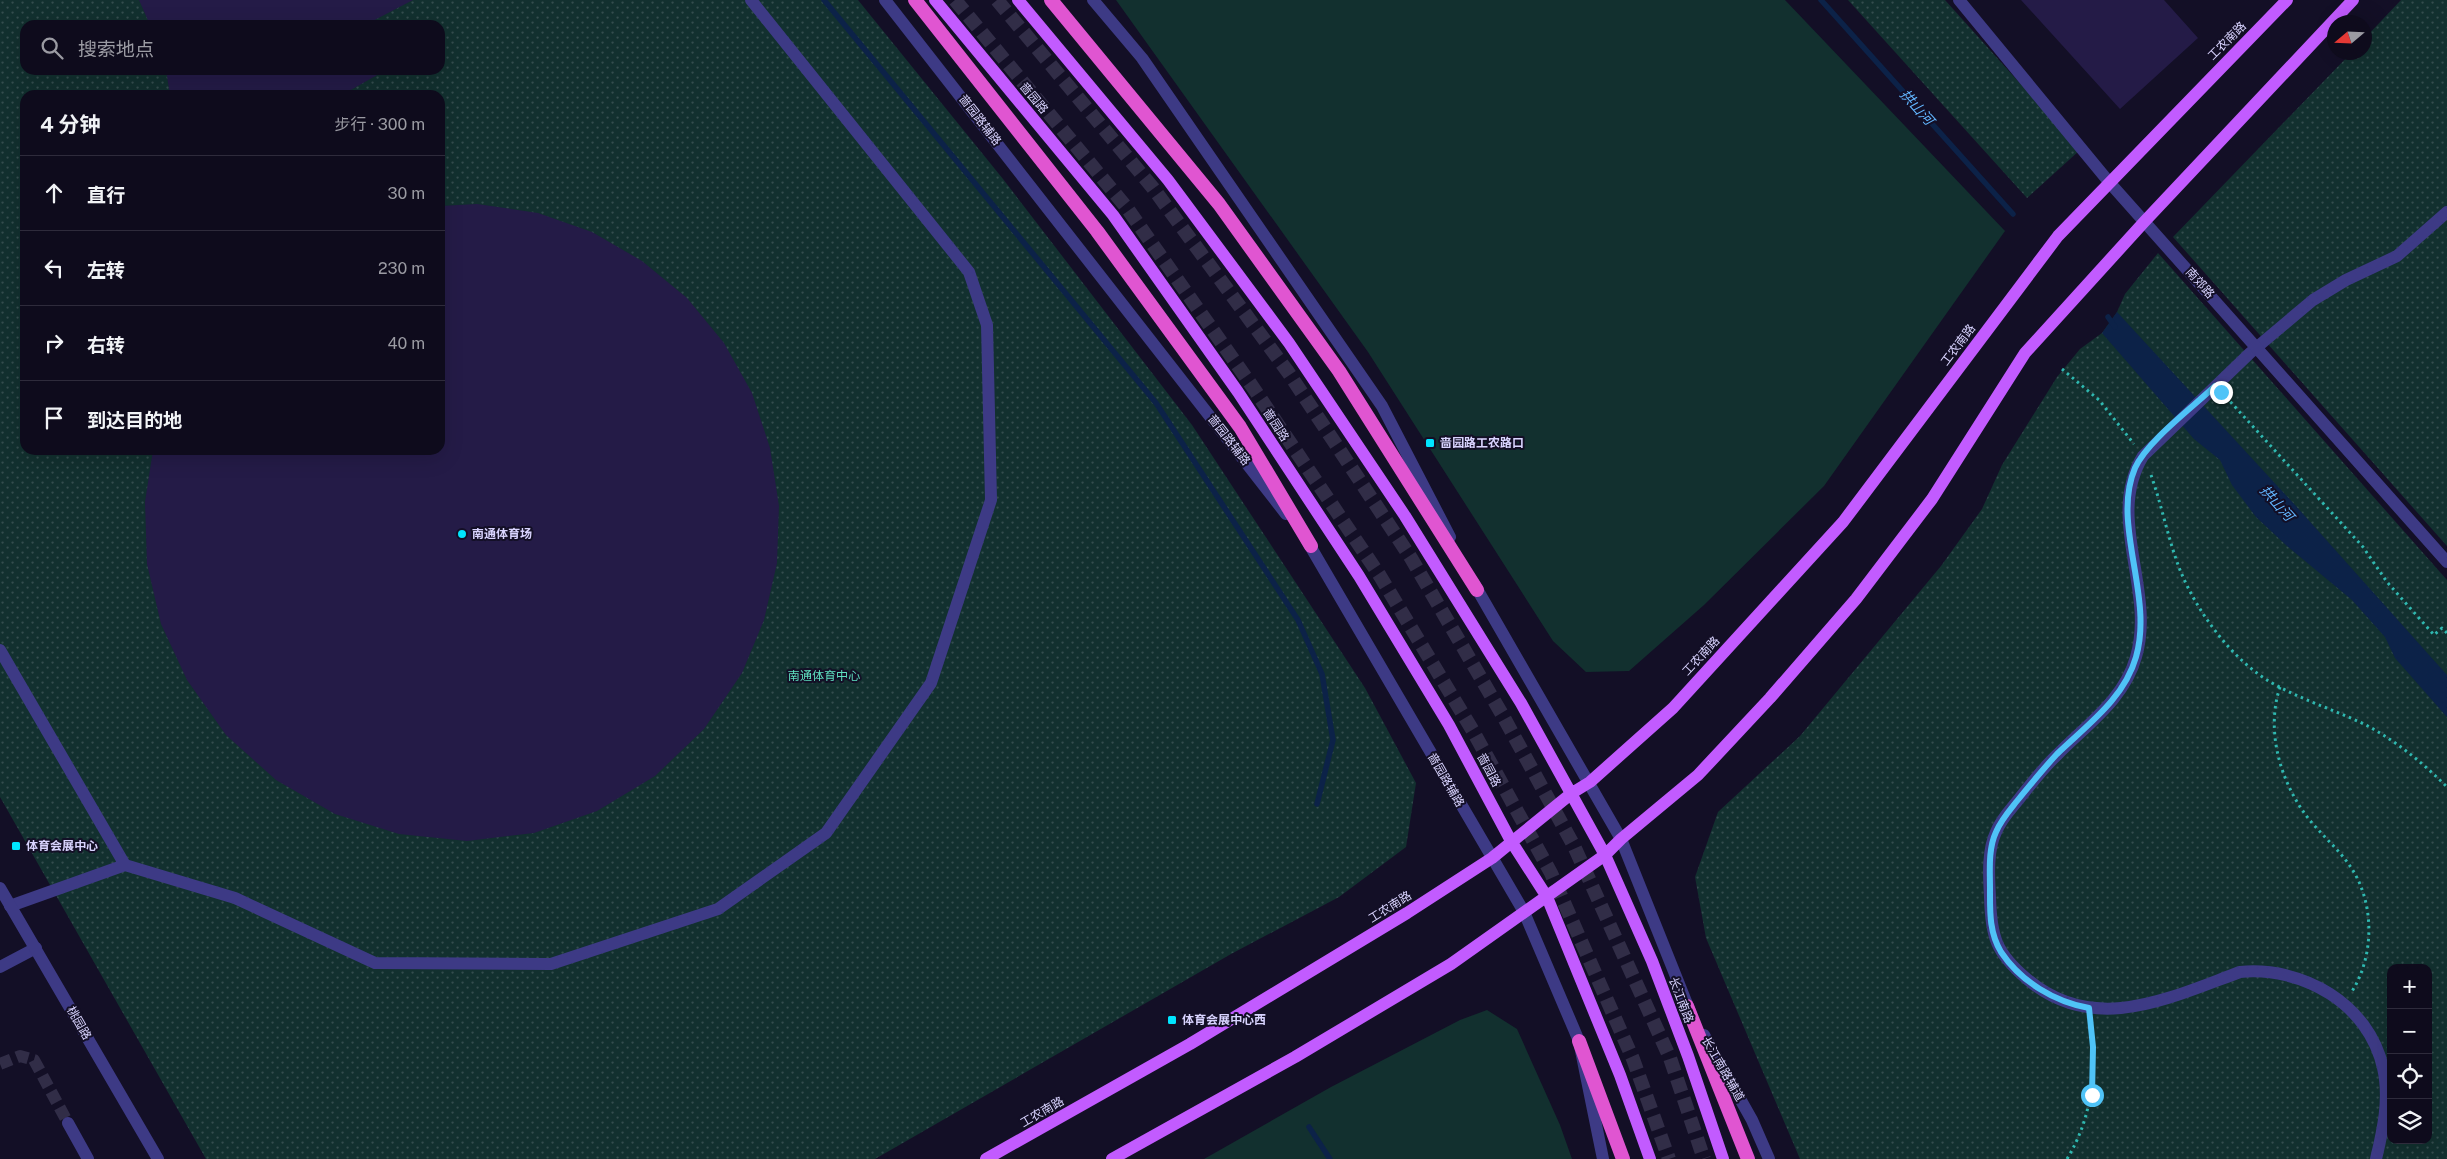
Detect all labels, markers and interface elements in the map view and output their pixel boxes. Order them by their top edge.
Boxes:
north arrow [2327,15,2372,60]
street label: 工农南路 [2205,19,2249,63]
search box [20,20,445,75]
icon: search [38,34,66,62]
text: 搜索地点 [78,38,154,60]
street label: 啬园路 [1017,80,1051,116]
water label: 拱山河 [1897,86,1939,130]
street label: 啬园路辅路 [956,92,1004,148]
text: 4 分钟 [40,112,101,137]
text: 步行 · 300 m [334,115,425,134]
icon: ahead [40,179,68,207]
text: 直行 [87,184,125,206]
text: 30 m [388,184,425,203]
icon: left [40,254,68,282]
text: 左转 [87,259,125,281]
text: 230 m [378,259,425,278]
street label: 南郊路 [2183,265,2217,301]
street label: 工农南路 [1938,322,1978,368]
icon: right [40,329,68,357]
text: 右转 [87,334,125,356]
text: 40 m [387,334,425,353]
route end [2210,381,2233,404]
icon: arrive [40,404,68,432]
street label: 啬园路 [1260,406,1292,444]
text: 到达目的地 [87,409,182,431]
street label: 啬园路辅路 [1205,412,1253,468]
place label: 啬园路工农路口 [1440,436,1524,450]
marker: 啬园路工农路口 [1424,437,1436,449]
water label: 拱山河 [2257,482,2299,526]
place label: 南通体育场 [472,527,532,541]
marker: 南通体育场 [456,528,468,540]
street label: 工农南路 [1680,634,1722,678]
park label: 南通体育中心 [788,669,860,683]
street label: 啬园路辅路 [1425,751,1467,809]
street label: 啬园路 [1474,751,1504,789]
place label: 体育会展中心 [26,839,98,853]
marker: 体育会展中心 [10,840,22,852]
street label: 工农南路 [1366,888,1414,926]
map controls [2387,964,2432,1144]
button: + [2387,964,2432,1009]
street label: 长江南路 [1666,975,1696,1025]
street label: 桃园路 [64,1004,94,1042]
button: − [2387,1009,2432,1054]
place label: 体育会展中心西 [1182,1013,1266,1027]
marker: 体育会展中心西 [1166,1014,1178,1026]
street label: 长江南路辅道 [1699,1034,1747,1104]
button: locate [2387,1054,2432,1099]
route start [2081,1084,2104,1107]
street label: 工农南路 [1018,1094,1066,1130]
button: layers [2387,1099,2432,1144]

